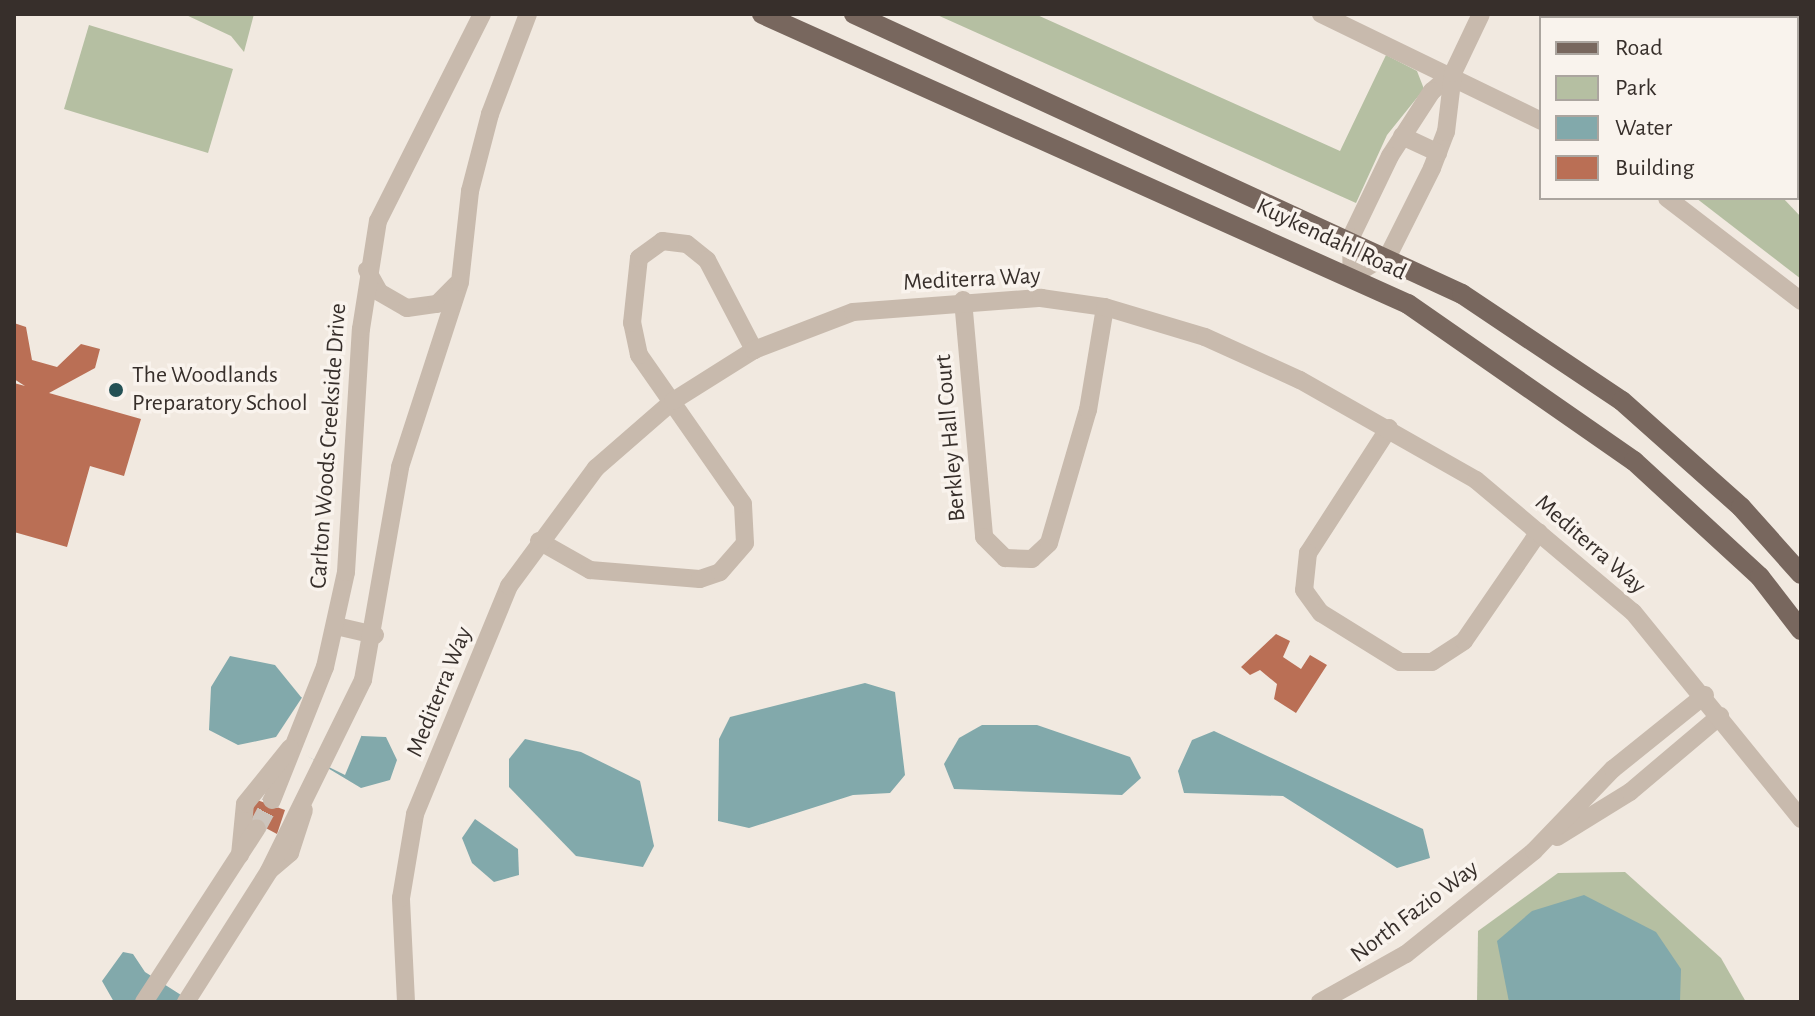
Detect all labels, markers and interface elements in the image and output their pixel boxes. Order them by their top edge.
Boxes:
legend [1539,16,1799,200]
text: Road [1615,36,1663,60]
text: Park [1615,76,1656,100]
text: Water [1615,116,1672,140]
text: Building [1615,156,1694,180]
street label: Kuykendahl Road [1251,193,1411,287]
street label: Mediterra Way [903,262,1041,298]
street label: Carlton Woods Creekside Drive [305,302,353,590]
street label: Berkley Hall Court [929,353,973,523]
place label: The Woodlands Preparatory School [132,362,308,418]
marker: The Woodlands Preparatory School [107,381,125,399]
street label: Mediterra Way [1529,489,1651,601]
street label: Mediterra Way [401,623,479,761]
street label: North Fazio Way [1345,855,1485,969]

